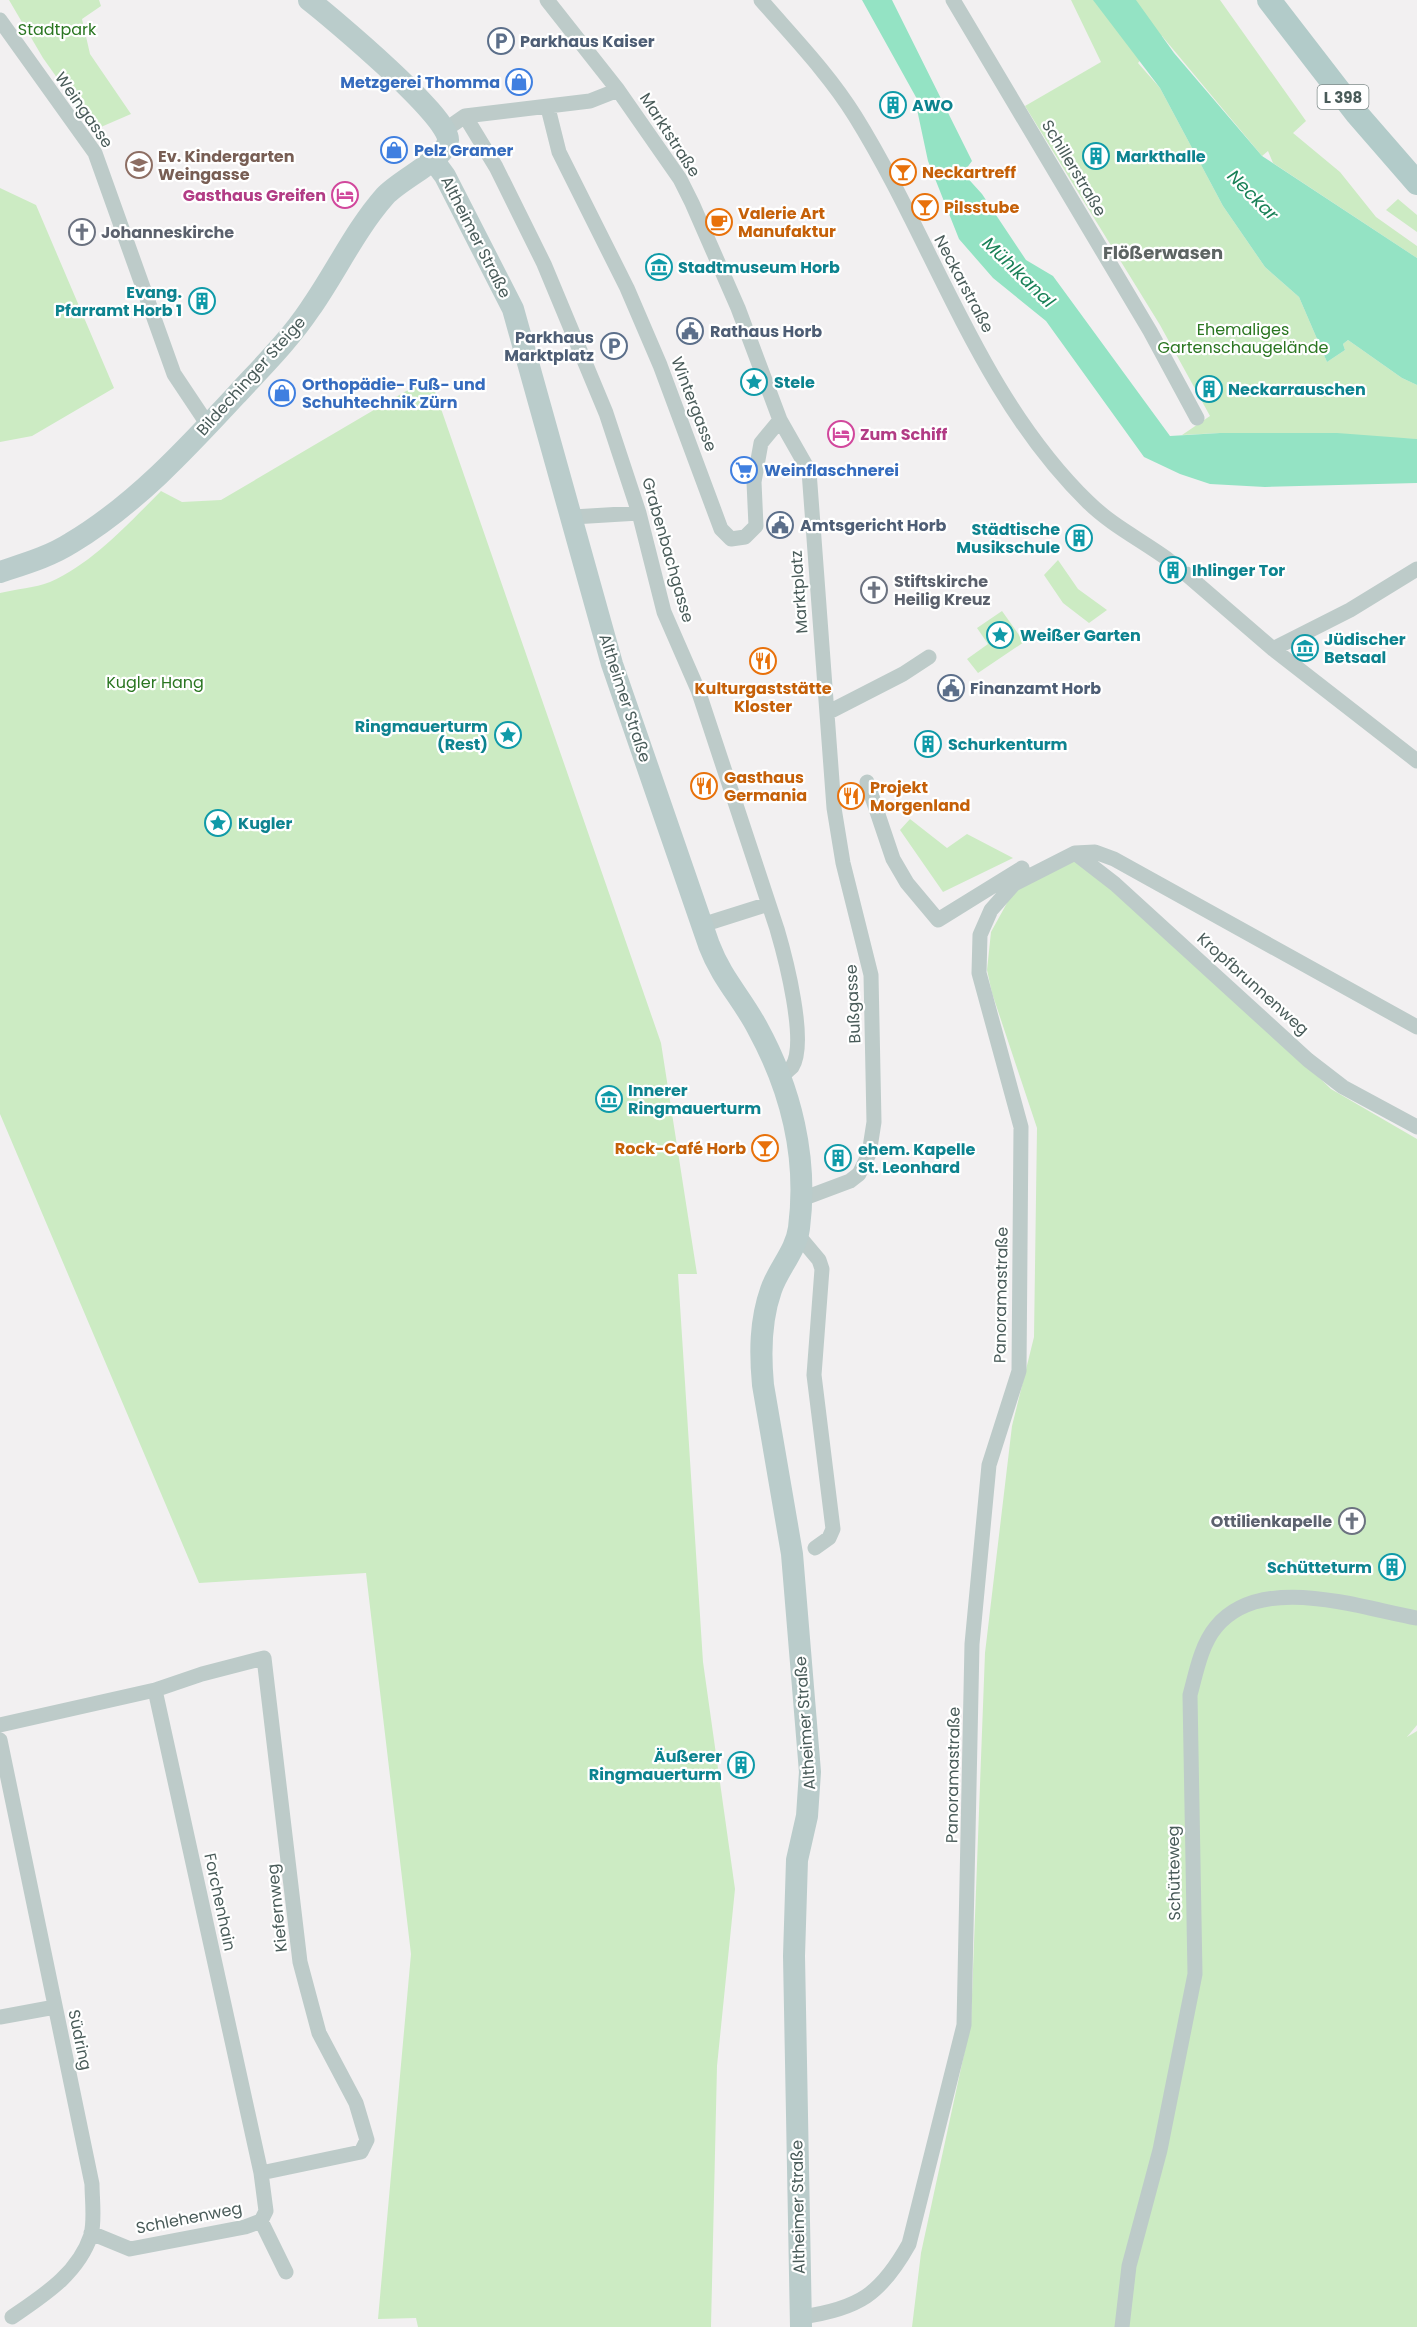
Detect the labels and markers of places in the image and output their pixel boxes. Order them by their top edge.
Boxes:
parking icon: Parkhaus Kaiser [486,26,516,56]
place label: Parkhaus Kaiser [520,30,655,53]
shop icon: Metzgerei Thomma [504,67,534,97]
place label: Metzgerei Thomma [340,71,500,94]
building icon: AWO [878,90,908,120]
place label: AWO [912,94,954,117]
shop icon: Pelz Gramer [379,135,409,165]
place label: Pelz Gramer [414,139,514,162]
building icon: Markthalle [1081,141,1111,171]
place label: Ev. Kindergarten Weingasse [158,145,295,186]
place label: Markthalle [1116,145,1206,168]
school or university icon: Ev. Kindergarten Weingasse [124,150,154,180]
bar icon: Neckartreff [888,157,918,187]
place label: Neckartreff [922,161,1016,184]
hotel icon: Gasthaus Greifen [330,180,360,210]
place label: Gasthaus Greifen [183,184,326,207]
bar icon: Pilsstube [910,192,940,222]
place label: Pilsstube [944,196,1019,219]
place label: Valerie Art Manufaktur [738,202,836,243]
cafe icon: Valerie Art Manufaktur [704,207,734,237]
church icon: Johanneskirche [67,217,97,247]
place label: Johanneskirche [101,221,234,244]
museum icon: Stadtmuseum Horb [644,252,674,282]
place label: Stadtmuseum Horb [678,256,840,279]
place label: Evang. Pfarramt Horb 1 [55,281,182,322]
building icon: Evang. Pfarramt Horb 1 [187,286,217,316]
public building icon: Rathaus Horb [675,316,705,346]
place label: Rathaus Horb [710,320,822,343]
place label: Parkhaus Marktplatz [504,326,594,367]
parking icon: Parkhaus Marktplatz [599,331,629,361]
place icon: Stele [739,367,769,397]
place label: Stele [774,371,815,394]
place label: Orthopädie- Fuß- und Schuhtechnik Zürn [302,373,486,414]
building icon: Neckarrauschen [1194,374,1224,404]
shop icon: Orthopädie- Fuß- und Schuhtechnik Zürn [267,378,297,408]
place label: Neckarrauschen [1228,378,1366,401]
hotel icon: Zum Schiff [826,419,856,449]
place label: Zum Schiff [860,423,947,446]
supermarket icon: Weinflaschnerei [729,455,759,485]
place label: Weinflaschnerei [764,459,899,482]
public building icon: Amtsgericht Horb [765,510,795,540]
place label: Amtsgericht Horb [800,514,947,537]
place label: Städtische Musikschule [956,518,1060,559]
building icon: Städtische Musikschule [1064,523,1094,553]
building icon: Ihlinger Tor [1158,555,1188,585]
place label: Ihlinger Tor [1192,559,1285,582]
place label: Stiftskirche Heilig Kreuz [894,570,991,611]
church icon: Stiftskirche Heilig Kreuz [859,575,889,605]
place icon: Weißer Garten [985,620,1015,650]
place label: Weißer Garten [1020,624,1141,647]
place label: Jüdischer Betsaal [1324,628,1406,669]
museum icon: Jüdischer Betsaal [1290,633,1320,663]
restaurant icon: Kulturgaststätte Kloster [748,646,778,676]
public building icon: Finanzamt Horb [936,673,966,703]
place label: Kulturgaststätte Kloster [694,677,832,718]
place label: Finanzamt Horb [970,677,1101,700]
place label: Ringmauerturm (Rest) [355,715,488,756]
place icon: Ringmauerturm (Rest) [493,720,523,750]
building icon: Schurkenturm [913,729,943,759]
place label: Schurkenturm [948,733,1068,756]
place label: Gasthaus Germania [724,766,807,807]
restaurant icon: Gasthaus Germania [689,771,719,801]
place label: Projekt Morgenland [870,776,970,817]
restaurant icon: Projekt Morgenland [836,781,866,811]
place icon: Kugler [203,808,233,838]
place label: Kugler [238,812,292,835]
place label: Innerer Ringmauerturm [628,1079,761,1120]
museum icon: Innerer Ringmauerturm [594,1084,624,1114]
bar icon: Rock-Café Horb [750,1133,780,1163]
place label: Rock-Café Horb [615,1137,746,1160]
place label: ehem. Kapelle St. Leonhard [858,1138,976,1179]
building icon: ehem. Kapelle St. Leonhard [823,1143,853,1173]
church icon: Ottilienkapelle [1337,1506,1367,1536]
place label: Ottilienkapelle [1211,1510,1332,1533]
building icon: Schütteturm [1377,1552,1407,1582]
place label: Schütteturm [1267,1556,1372,1579]
place label: Äußerer Ringmauerturm [589,1745,722,1786]
building icon: Äußerer Ringmauerturm [726,1750,756,1780]

